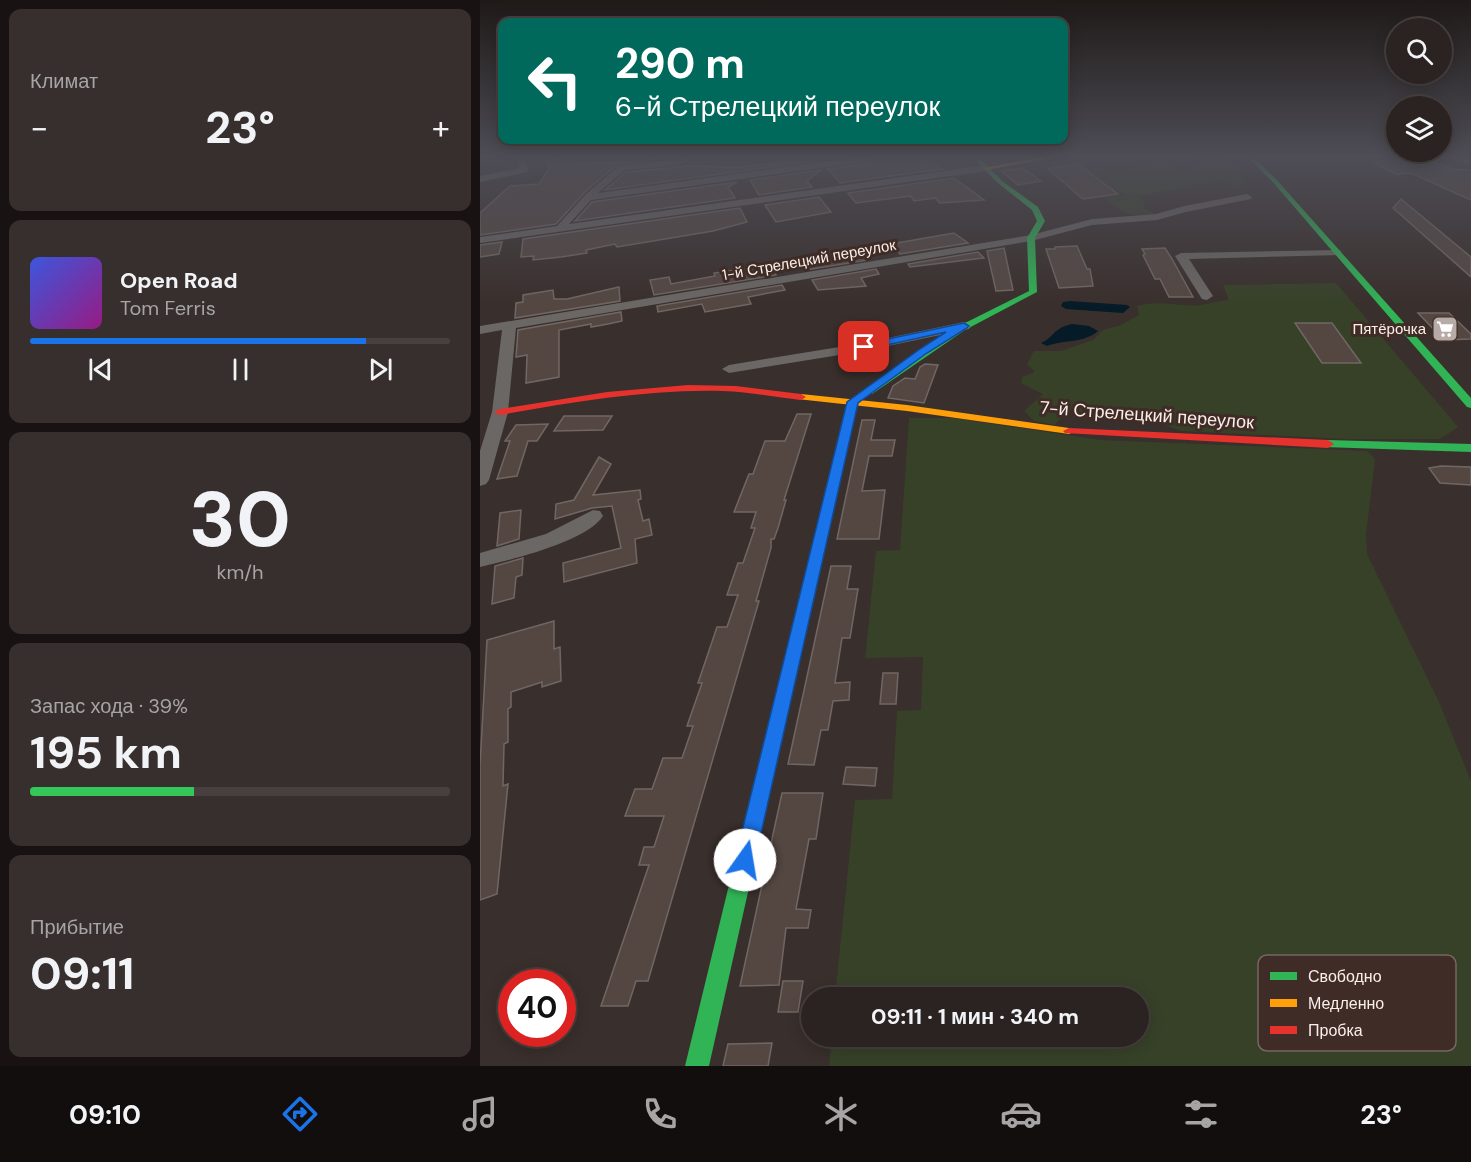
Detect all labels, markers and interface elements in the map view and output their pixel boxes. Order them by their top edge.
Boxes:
map controls [1386,18,1452,162]
button: search [1386,18,1452,84]
text: 290 m [615,36,745,91]
icon: left [516,42,594,120]
text: Климат [30,68,98,94]
text: 6-й Стрелецкий переулок [615,89,940,124]
button: layers [1386,96,1452,162]
text: 23° [205,98,275,157]
text: − [30,106,48,149]
text: + [432,106,450,149]
street label: 1-й Стрелецкий переулок [721,235,898,285]
text: Open Road [120,266,238,295]
text: Tom Ferris [120,295,216,321]
supermarket icon: Пятёрочка [1430,314,1460,344]
place label: Пятёрочка [1352,319,1427,339]
pin [838,321,889,372]
icon: arrive [847,330,880,363]
icon: previous [84,353,117,386]
icon: pause [224,353,257,386]
icon: next [364,353,397,386]
street label: 7-й Стрелецкий переулок [1039,396,1255,434]
text: 30 [189,469,291,570]
text: km/h [216,559,264,585]
text: Запас хода · 39% [30,693,188,719]
text: 195 km [30,723,182,782]
position arrow [713,828,777,892]
text: Прибытие [30,914,124,940]
text: 09:11 [30,944,134,1003]
legend [1258,955,1456,1051]
text: Свободно [1308,966,1382,987]
speed limit sign: 40 [498,969,576,1047]
text: Медленно [1308,993,1384,1014]
text: 09:11 · 1 мин · 340 m [871,1002,1079,1031]
text: Пробка [1308,1020,1363,1041]
icon: directions [279,1093,321,1135]
icon: music [459,1093,501,1135]
icon: phone [639,1093,681,1135]
icon: climate [820,1093,862,1135]
icon: car [1000,1093,1042,1135]
icon: filters [1180,1093,1222,1135]
text: 09:10 [69,1097,141,1132]
text: 23° [1360,1097,1402,1132]

